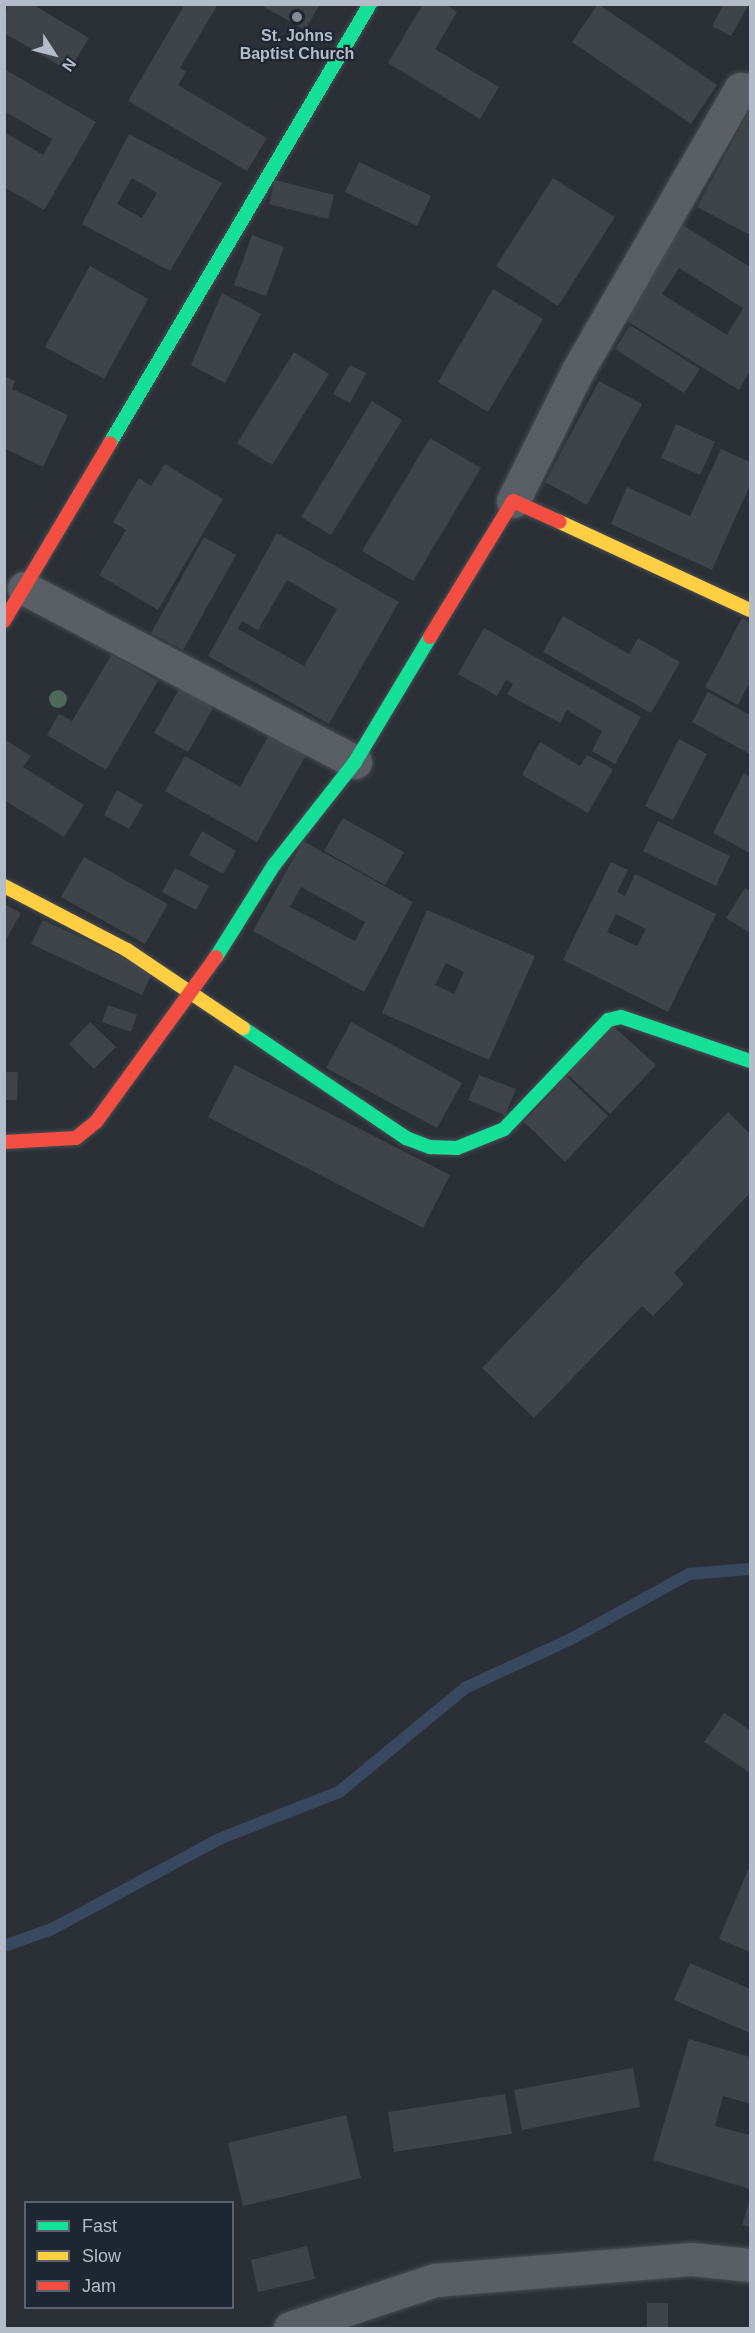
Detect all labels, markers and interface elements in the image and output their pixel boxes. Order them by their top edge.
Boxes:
marker: St. Johns Baptist Church [290,10,304,24]
north arrow [24,24,84,84]
place label: St. Johns Baptist Church [240,26,354,64]
text: N [59,55,79,75]
legend [24,2201,234,2309]
text: Fast [82,2216,117,2236]
text: Slow [82,2246,121,2266]
text: Jam [82,2276,116,2296]

